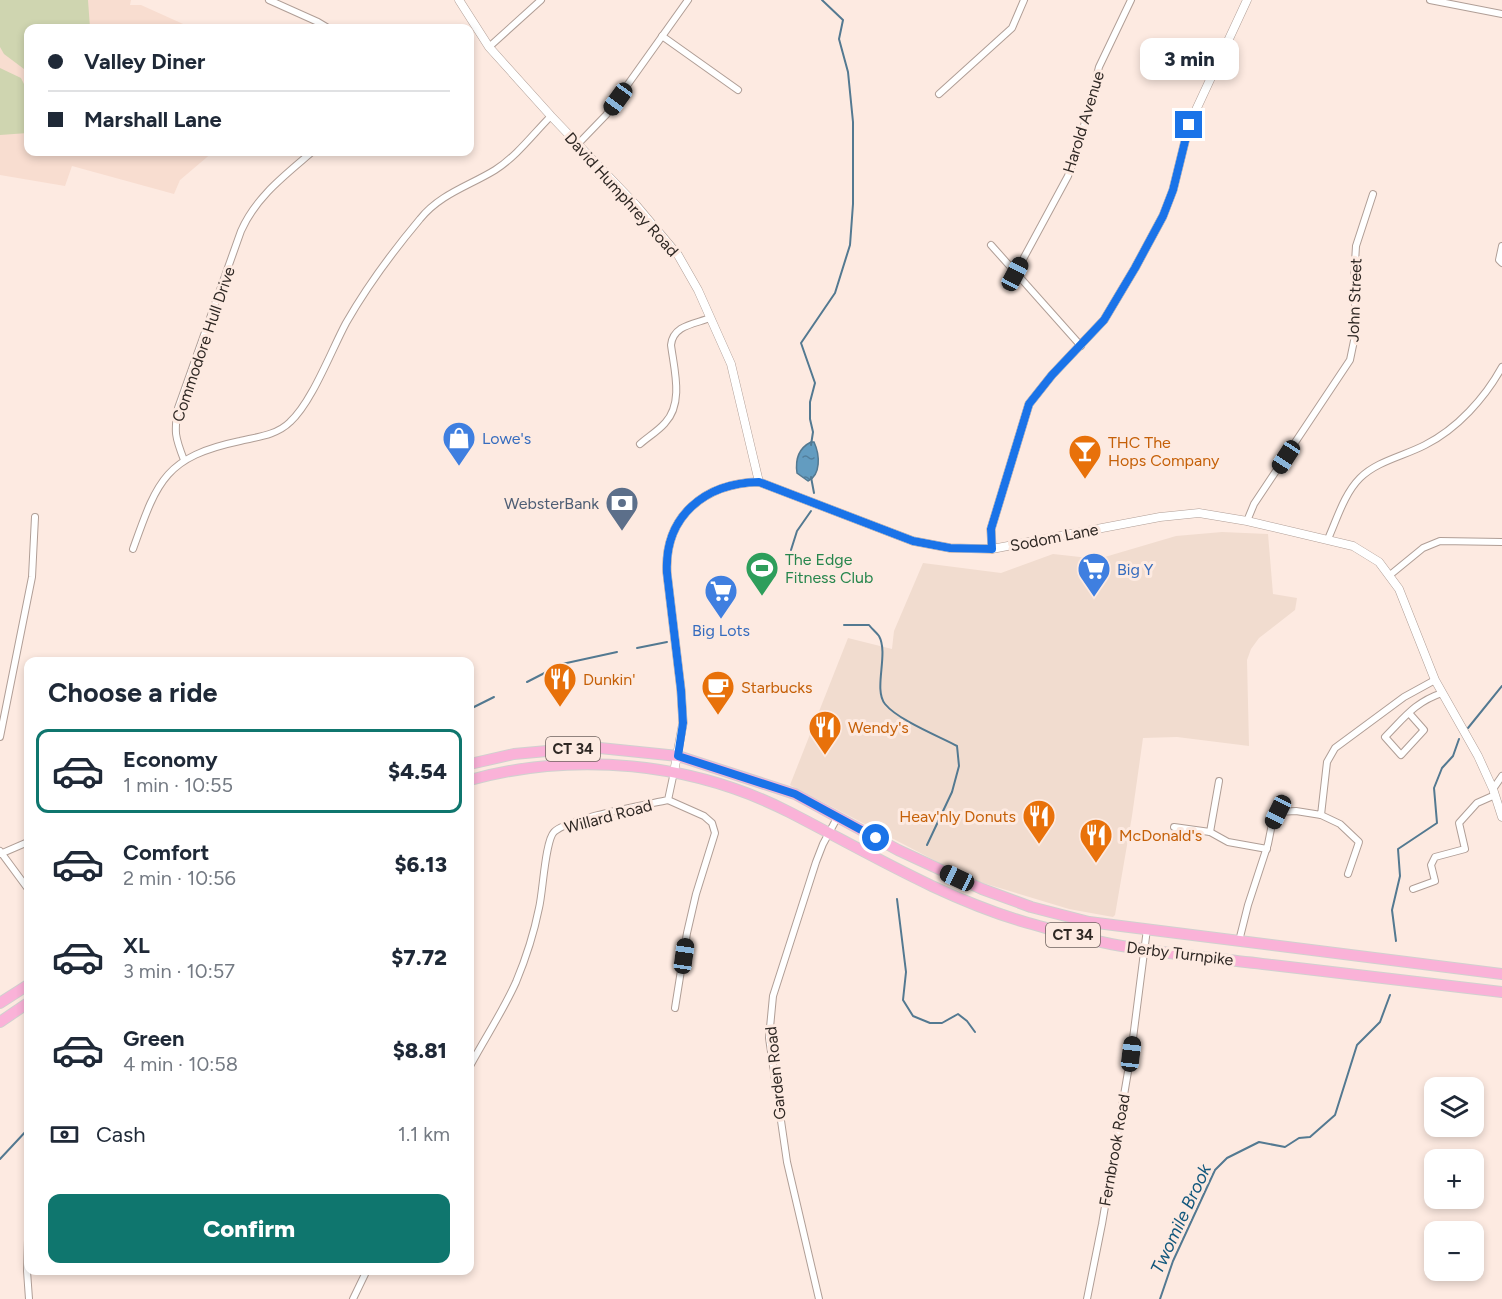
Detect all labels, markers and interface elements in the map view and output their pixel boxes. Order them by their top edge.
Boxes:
callout: 3 min [1140,38,1238,80]
text: 3 min [1164,47,1215,71]
text: Valley Diner [84,48,205,75]
street label: Harold Avenue [1059,69,1108,176]
car [600,79,636,119]
text: Marshall Lane [84,106,222,133]
route end [1175,111,1202,138]
street label: David Humphrey Road [561,128,682,260]
car [999,254,1031,294]
street label: John Street [1344,258,1365,342]
street label: Commodore Hull Drive [168,264,239,424]
shop icon: Lowe's [441,420,477,467]
place label: Lowe's [482,429,531,448]
bar icon: THC The Hops Company [1067,433,1103,480]
place label: THC The Hops Company [1108,433,1220,470]
car [1269,437,1303,477]
bank icon: WebsterBank [604,485,640,532]
place label: WebsterBank [504,494,599,513]
street label: Sodom Lane [1008,520,1100,555]
sports icon: The Edge Fitness Club [744,550,780,597]
place label: The Edge Fitness Club [785,550,873,587]
supermarket icon: Big Y [1076,551,1112,598]
place label: Big Y [1117,560,1154,579]
supermarket icon: Big Lots [703,573,739,620]
place label: Big Lots [692,621,750,640]
restaurant icon: Dunkin' [542,661,578,708]
cafe icon: Starbucks [700,669,736,716]
place label: Dunkin' [583,670,635,689]
text: Choose a ride [48,676,217,709]
place label: Starbucks [741,678,813,697]
restaurant icon: Wendy's [807,709,843,756]
place label: Wendy's [848,718,909,737]
road number: CT 34 [546,737,600,761]
icon: car [51,744,105,798]
text: Economy [123,746,218,773]
text: $4.54 [388,758,447,785]
text: 1 min · 10:55 [123,773,233,797]
car [1262,792,1294,832]
street label: Willard Road [562,796,654,837]
restaurant icon: Heav'nly Donuts [1021,798,1057,845]
place label: Heav'nly Donuts [899,807,1016,826]
restaurant icon: McDonald's [1078,817,1114,864]
route start [862,824,889,851]
place label: McDonald's [1119,826,1202,845]
icon: car [51,837,105,891]
text: Comfort [123,839,209,866]
text: $6.13 [394,851,447,878]
car [937,862,977,894]
text: 2 min · 10:56 [123,866,236,890]
road number: CT 34 [1046,923,1100,947]
icon: car [51,930,105,984]
text: XL [123,932,150,959]
car [673,937,695,975]
street label: Derby Turnpike [1125,938,1235,970]
text: $7.72 [391,944,447,971]
text: 3 min · 10:57 [123,959,235,983]
icon: car [51,1023,105,1077]
text: Green [123,1025,185,1052]
street label: Garden Road [761,1025,790,1120]
car [1120,1035,1142,1073]
text: $8.81 [393,1037,447,1064]
text: 4 min · 10:58 [123,1052,238,1076]
map controls [1424,1077,1484,1281]
button: layers [1424,1077,1484,1137]
street label: Fernbrook Road [1095,1093,1134,1208]
icon: cash [48,1118,81,1151]
text: Cash [96,1121,146,1148]
text: 1.1 km [398,1122,450,1146]
button: + [1424,1149,1484,1209]
water label: Twomile Brook [1146,1159,1217,1277]
button: Confirm [48,1194,450,1263]
button: − [1424,1221,1484,1281]

